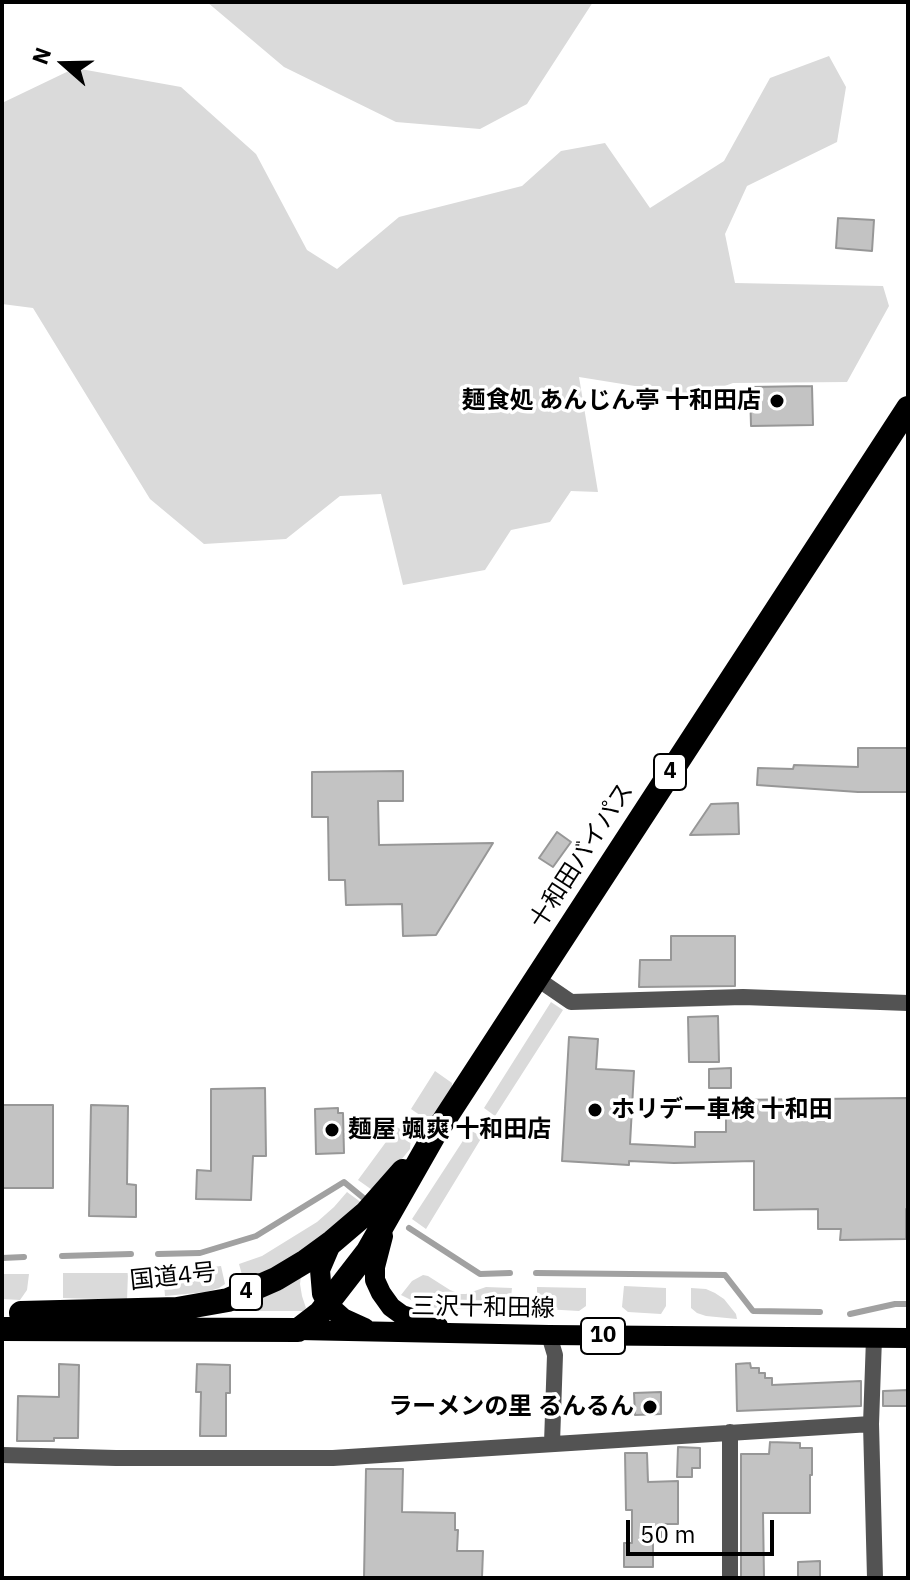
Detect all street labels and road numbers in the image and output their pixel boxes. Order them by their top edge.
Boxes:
road number: 4 [654,754,686,790]
street label: 十和田バイパス [524,778,640,934]
street label: 国道4号 [129,1258,217,1296]
road number: 4 [230,1274,262,1310]
street label: 三沢十和田線 [411,1292,555,1324]
road number: 10 [581,1318,625,1354]

